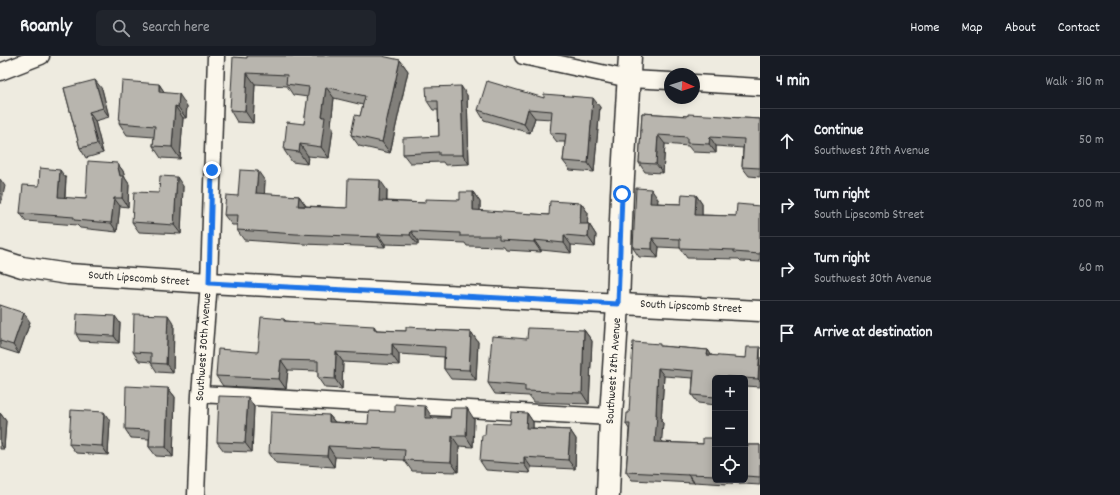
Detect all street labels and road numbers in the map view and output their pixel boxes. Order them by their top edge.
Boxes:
street label: South Lipscomb Street [88,267,191,291]
street label: Southwest 30th Avenue [192,292,216,402]
street label: South Lipscomb Street [640,296,743,318]
street label: Southwest 28th Avenue [602,317,626,425]

